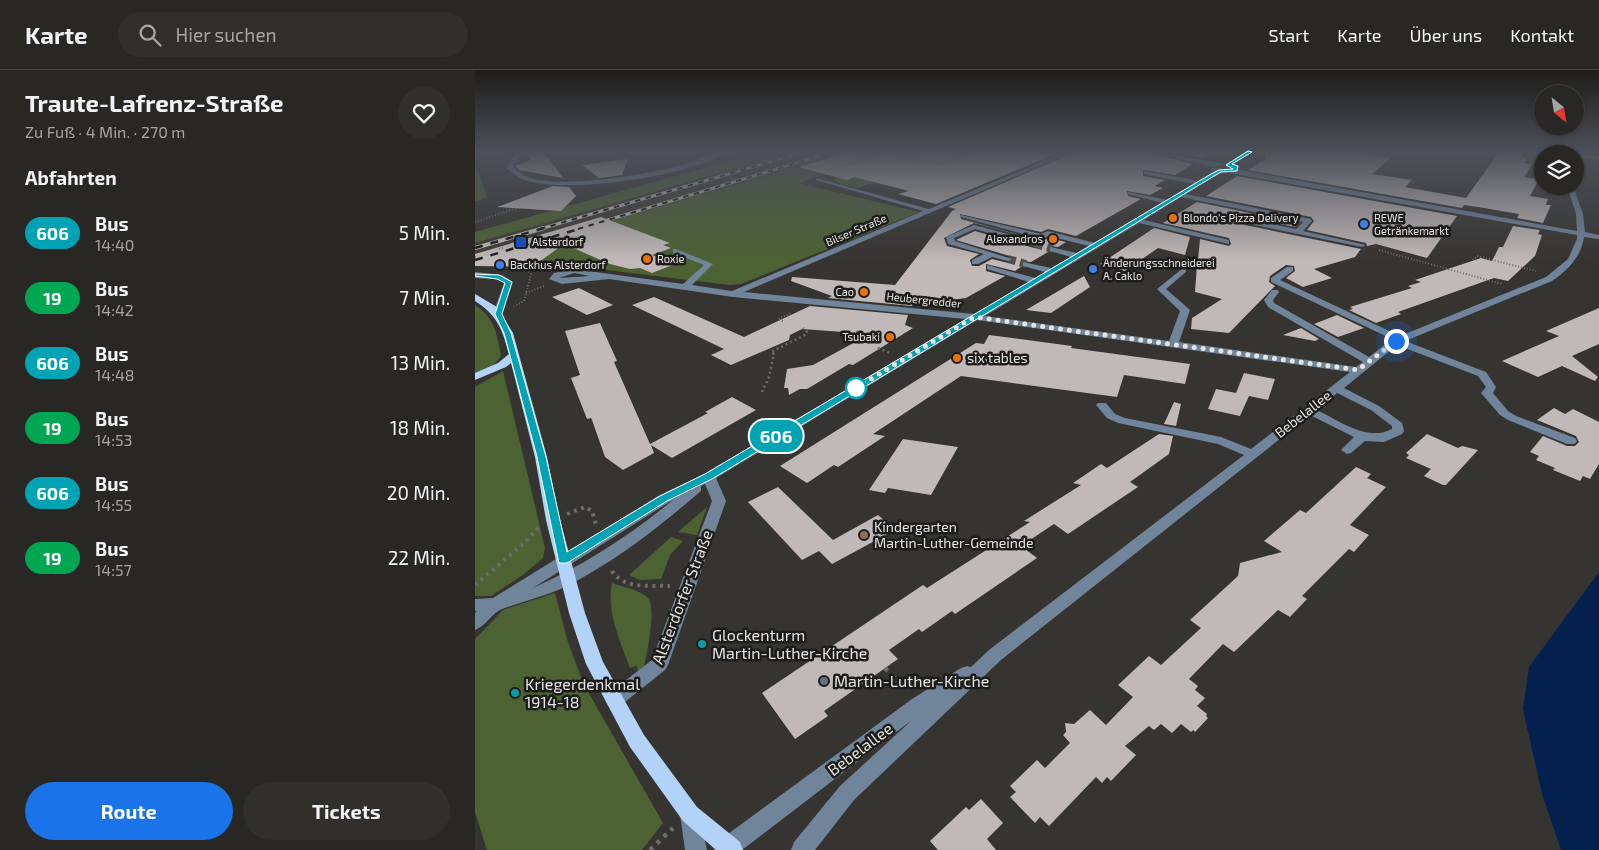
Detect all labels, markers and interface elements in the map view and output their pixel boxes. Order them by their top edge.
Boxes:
search box [118,12,468,57]
text: Karte [25,20,88,49]
icon: search [136,21,164,49]
text: Hier suchen [176,23,277,46]
text: Start [1268,24,1309,46]
text: Karte [1337,24,1382,46]
text: Über uns [1410,24,1482,46]
text: Kontakt [1510,24,1574,46]
north arrow [1534,85,1584,135]
map controls [1534,85,1584,195]
button: heart [398,87,450,139]
text: Traute-Lafrenz-Straße [25,88,284,117]
text: Zu Fuß · 4 Min. · 270 m [25,122,185,141]
button: layers [1534,145,1584,195]
text: Abfahrten [25,166,117,189]
street label: Bilser Straße [823,211,888,248]
place label: Blondo's Pizza Delivery [1183,211,1299,224]
place label: REWE Getränkemarkt [1374,211,1449,237]
text: Bus [95,212,129,235]
marker: Blondo's Pizza Delivery [1167,212,1179,224]
marker: REWE Getränkemarkt [1358,218,1370,230]
text: 5 Min. [399,221,450,244]
text: 606 [36,222,69,244]
place label: Alexandros [986,232,1043,245]
marker: Alexandros [1047,233,1059,245]
text: 14:40 [95,235,134,254]
marker: Alsterdorf [514,235,528,249]
place label: Alsterdorf [532,235,584,248]
place label: Roxie [657,252,684,265]
marker: Roxie [641,253,653,265]
place label: Änderungsschneiderei A. Caklo [1103,256,1215,282]
place label: Backhus Alsterdorf [510,258,606,271]
marker: Backhus Alsterdorf [494,259,506,271]
marker: Änderungsschneiderei A. Caklo [1087,263,1099,275]
text: Bus [95,277,129,300]
place label: Cao [835,285,854,298]
text: 7 Min. [399,286,450,309]
marker: Cao [858,286,870,298]
text: 19 [43,287,62,309]
street label: Heubergredder [886,289,963,310]
text: 14:42 [95,300,134,319]
your location [1384,329,1409,354]
place label: Tsubaki [842,330,880,343]
marker: Tsubaki [884,331,896,343]
text: Bus [95,342,129,365]
place label: six tables [967,349,1028,366]
text: 13 Min. [391,351,450,374]
text: 606 [36,352,69,374]
marker: six tables [951,352,963,364]
text: 14:48 [95,365,135,384]
unlabelled marker [845,377,867,399]
street label: Bebelallee [1271,386,1334,441]
text: Bus [95,407,129,430]
text: 18 Min. [390,416,450,439]
text: 19 [43,417,62,439]
line badge: 606 [747,420,805,452]
text: 606 [760,425,792,447]
text: 14:53 [95,430,132,449]
text: Bus [95,472,129,495]
text: 20 Min. [387,481,450,504]
text: 606 [36,482,69,504]
text: 14:55 [95,495,132,514]
place label: Kindergarten Martin-Luther-Gemeinde [874,518,1033,551]
street label: Alsterdorfer Straße [647,527,716,667]
marker: Kindergarten Martin-Luther-Gemeinde [858,529,870,541]
text: Bus [95,537,129,560]
text: 22 Min. [388,546,450,569]
text: 19 [43,547,62,569]
text: 14:57 [95,560,132,579]
place label: Glockenturm Martin-Luther-Kirche [712,625,867,662]
marker: Glockenturm Martin-Luther-Kirche [696,638,708,650]
place label: Martin-Luther-Kirche [834,671,989,690]
place label: Kriegerdenkmal 1914-18 [525,674,640,711]
marker: Martin-Luther-Kirche [818,675,830,687]
marker: Kriegerdenkmal 1914-18 [509,687,521,699]
street label: Bebelallee [823,718,896,779]
button: Route [25,782,233,840]
button: Tickets [243,782,450,840]

